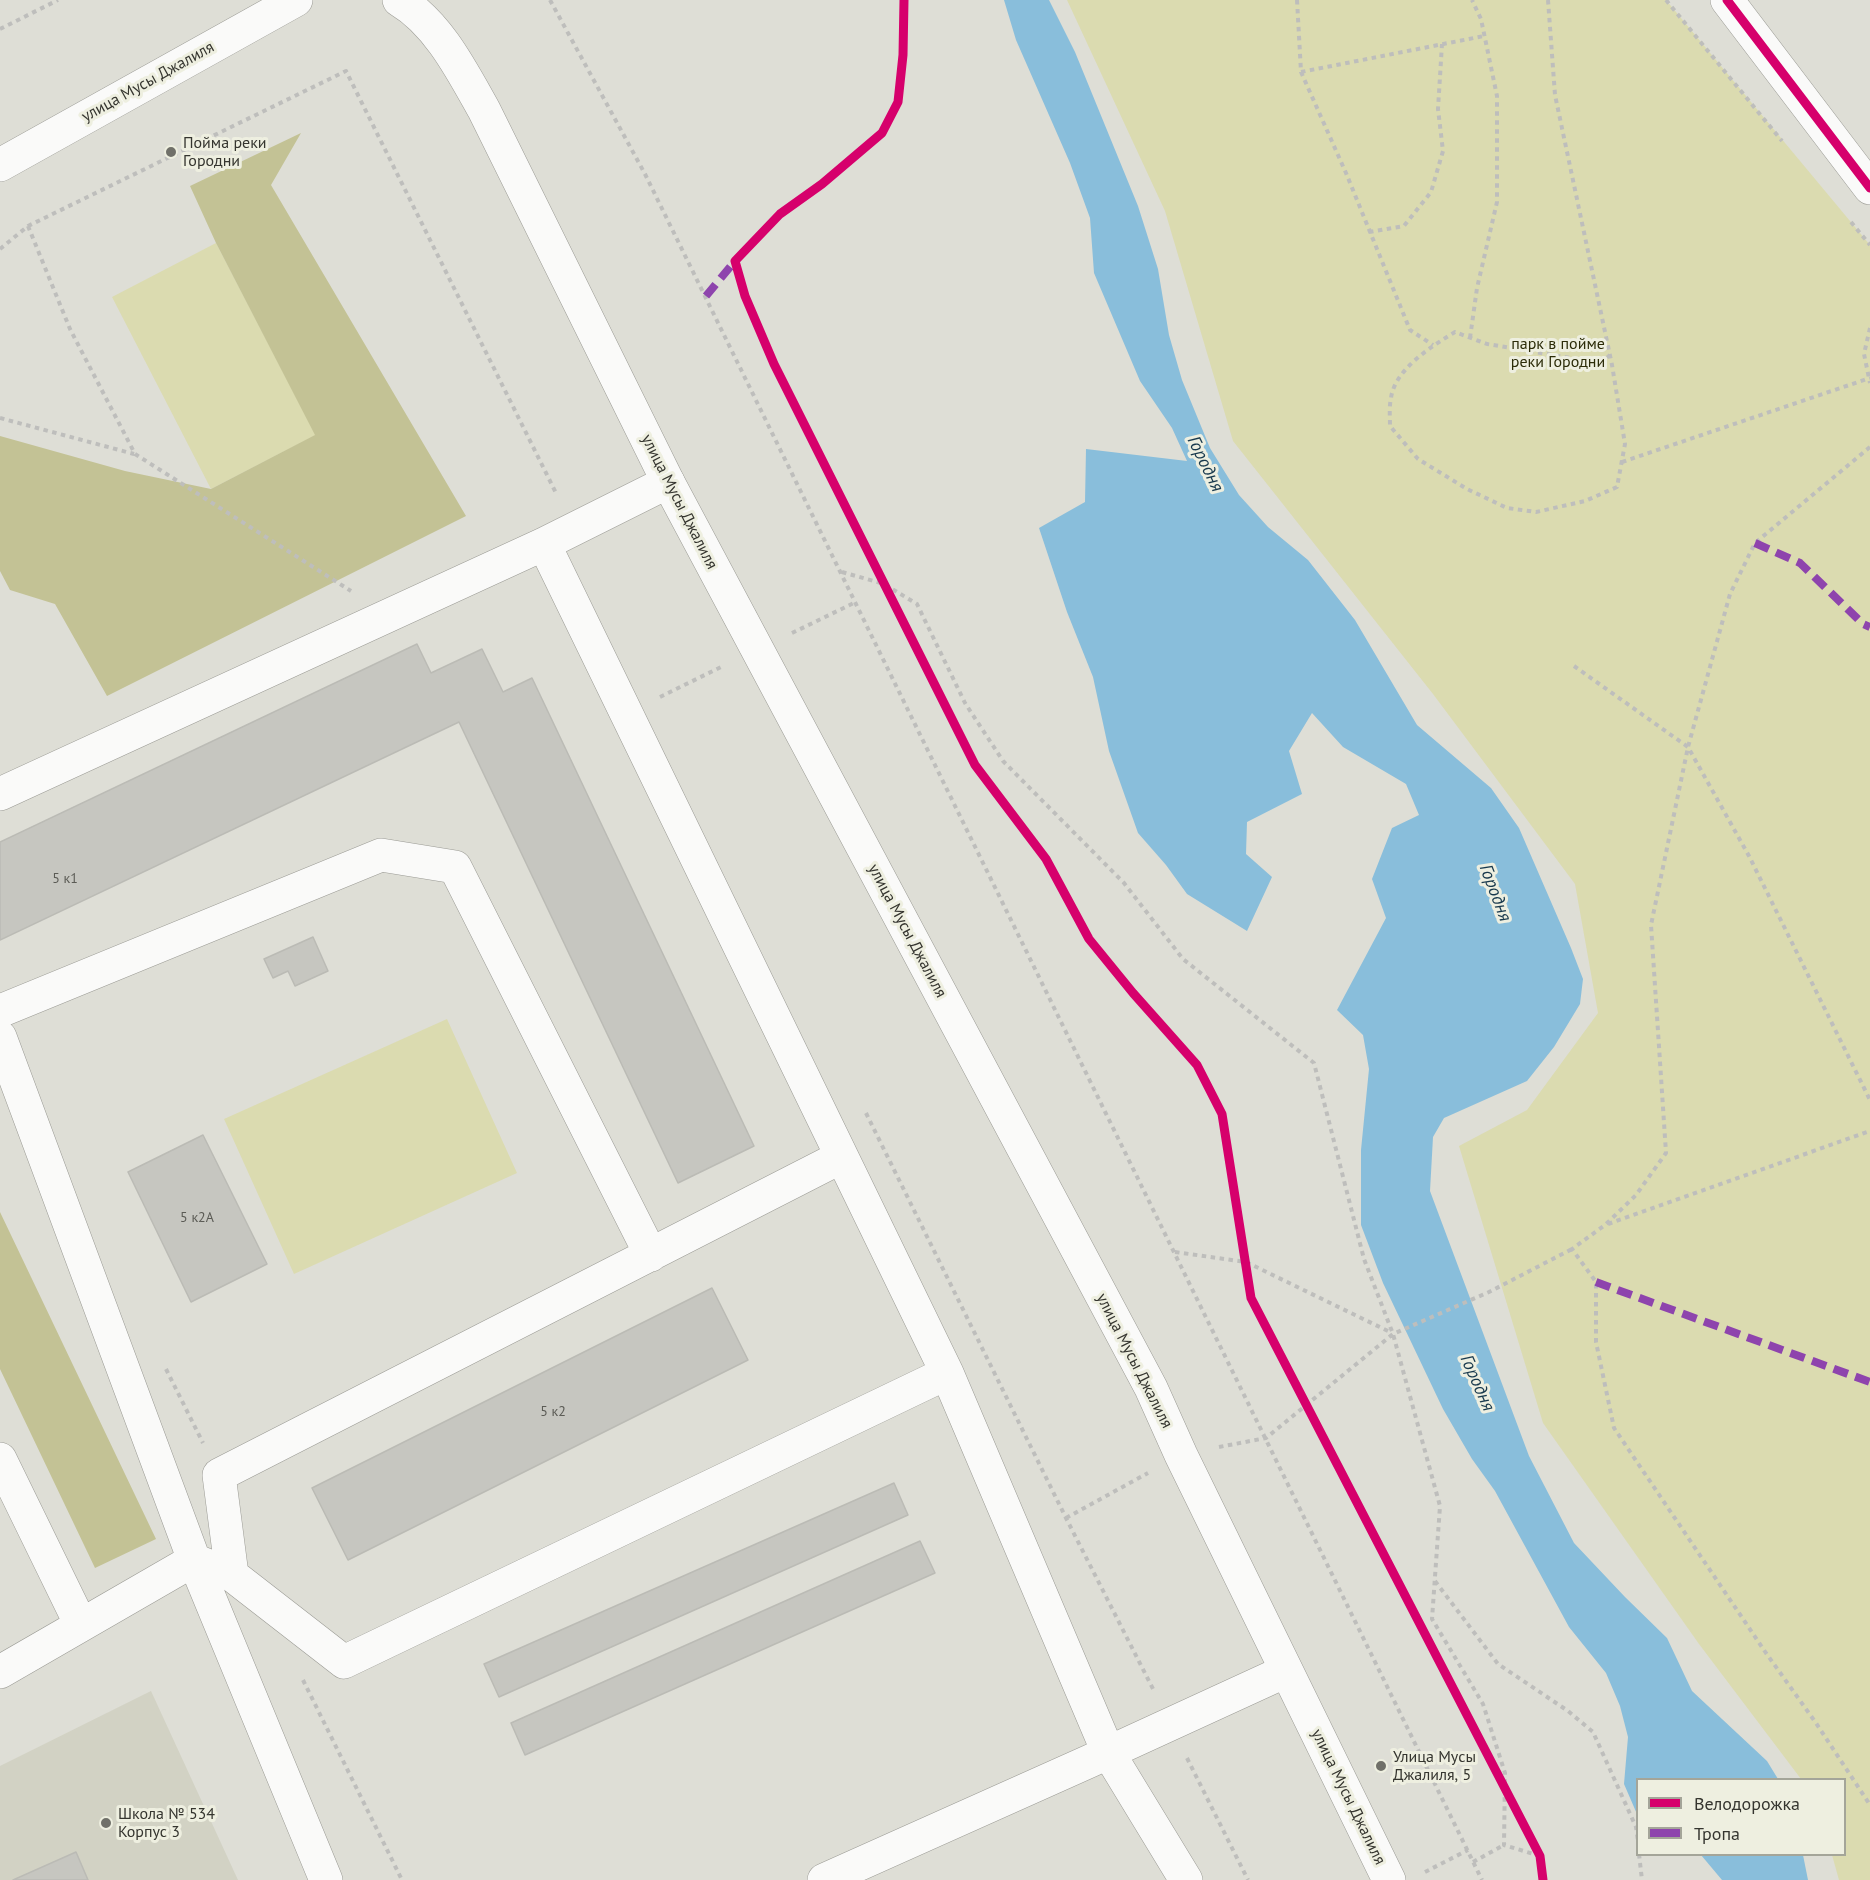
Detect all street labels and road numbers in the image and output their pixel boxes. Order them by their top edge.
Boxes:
street label: улица Мусы Джалиля [78,38,218,126]
street label: улица Мусы Джалиля [637,431,721,573]
street label: улица Мусы Джалиля [864,861,950,1001]
street label: улица Мусы Джалиля [1092,1290,1176,1432]
street label: улица Мусы Джалиля [1307,1726,1389,1868]

